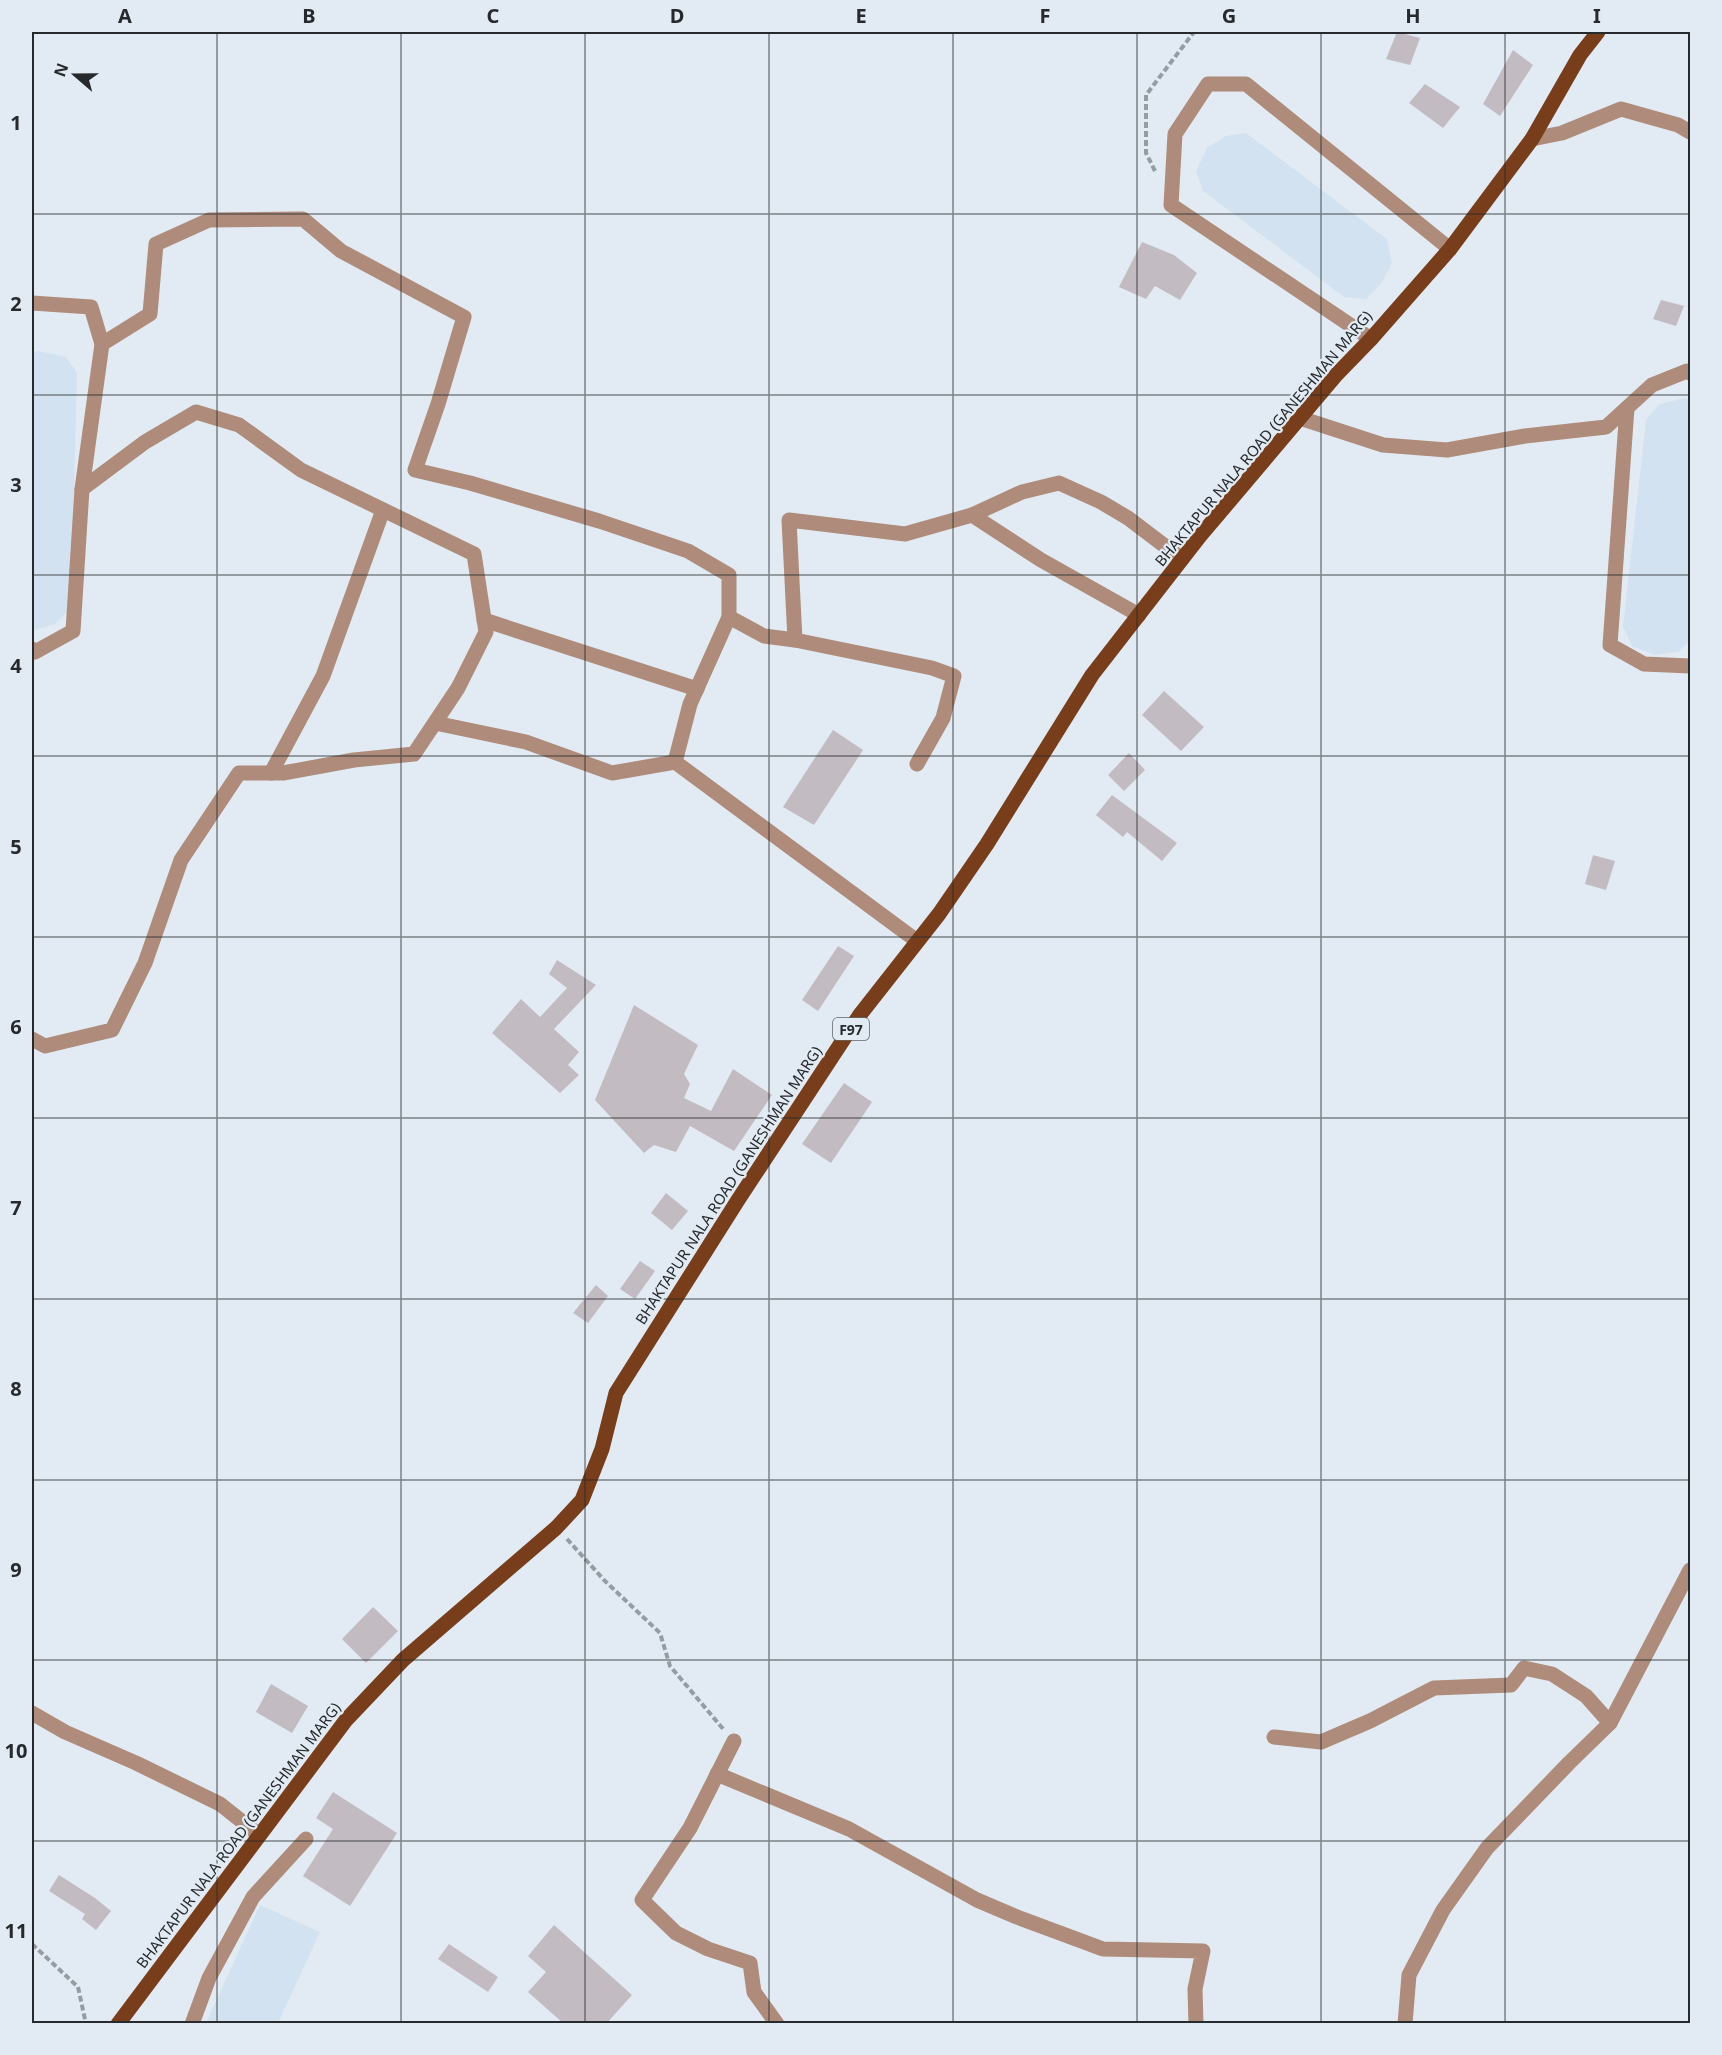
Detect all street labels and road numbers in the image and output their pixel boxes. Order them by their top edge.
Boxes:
street label: BHAKTAPUR NALA ROAD (GANESHMAN MARG) [1150,306,1376,570]
road number: F97 [833,1018,869,1040]
street label: BHAKTAPUR NALA ROAD (GANESHMAN MARG) [630,1042,826,1328]
street label: BHAKTAPUR NALA ROAD (GANESHMAN MARG) [131,1698,345,1972]

